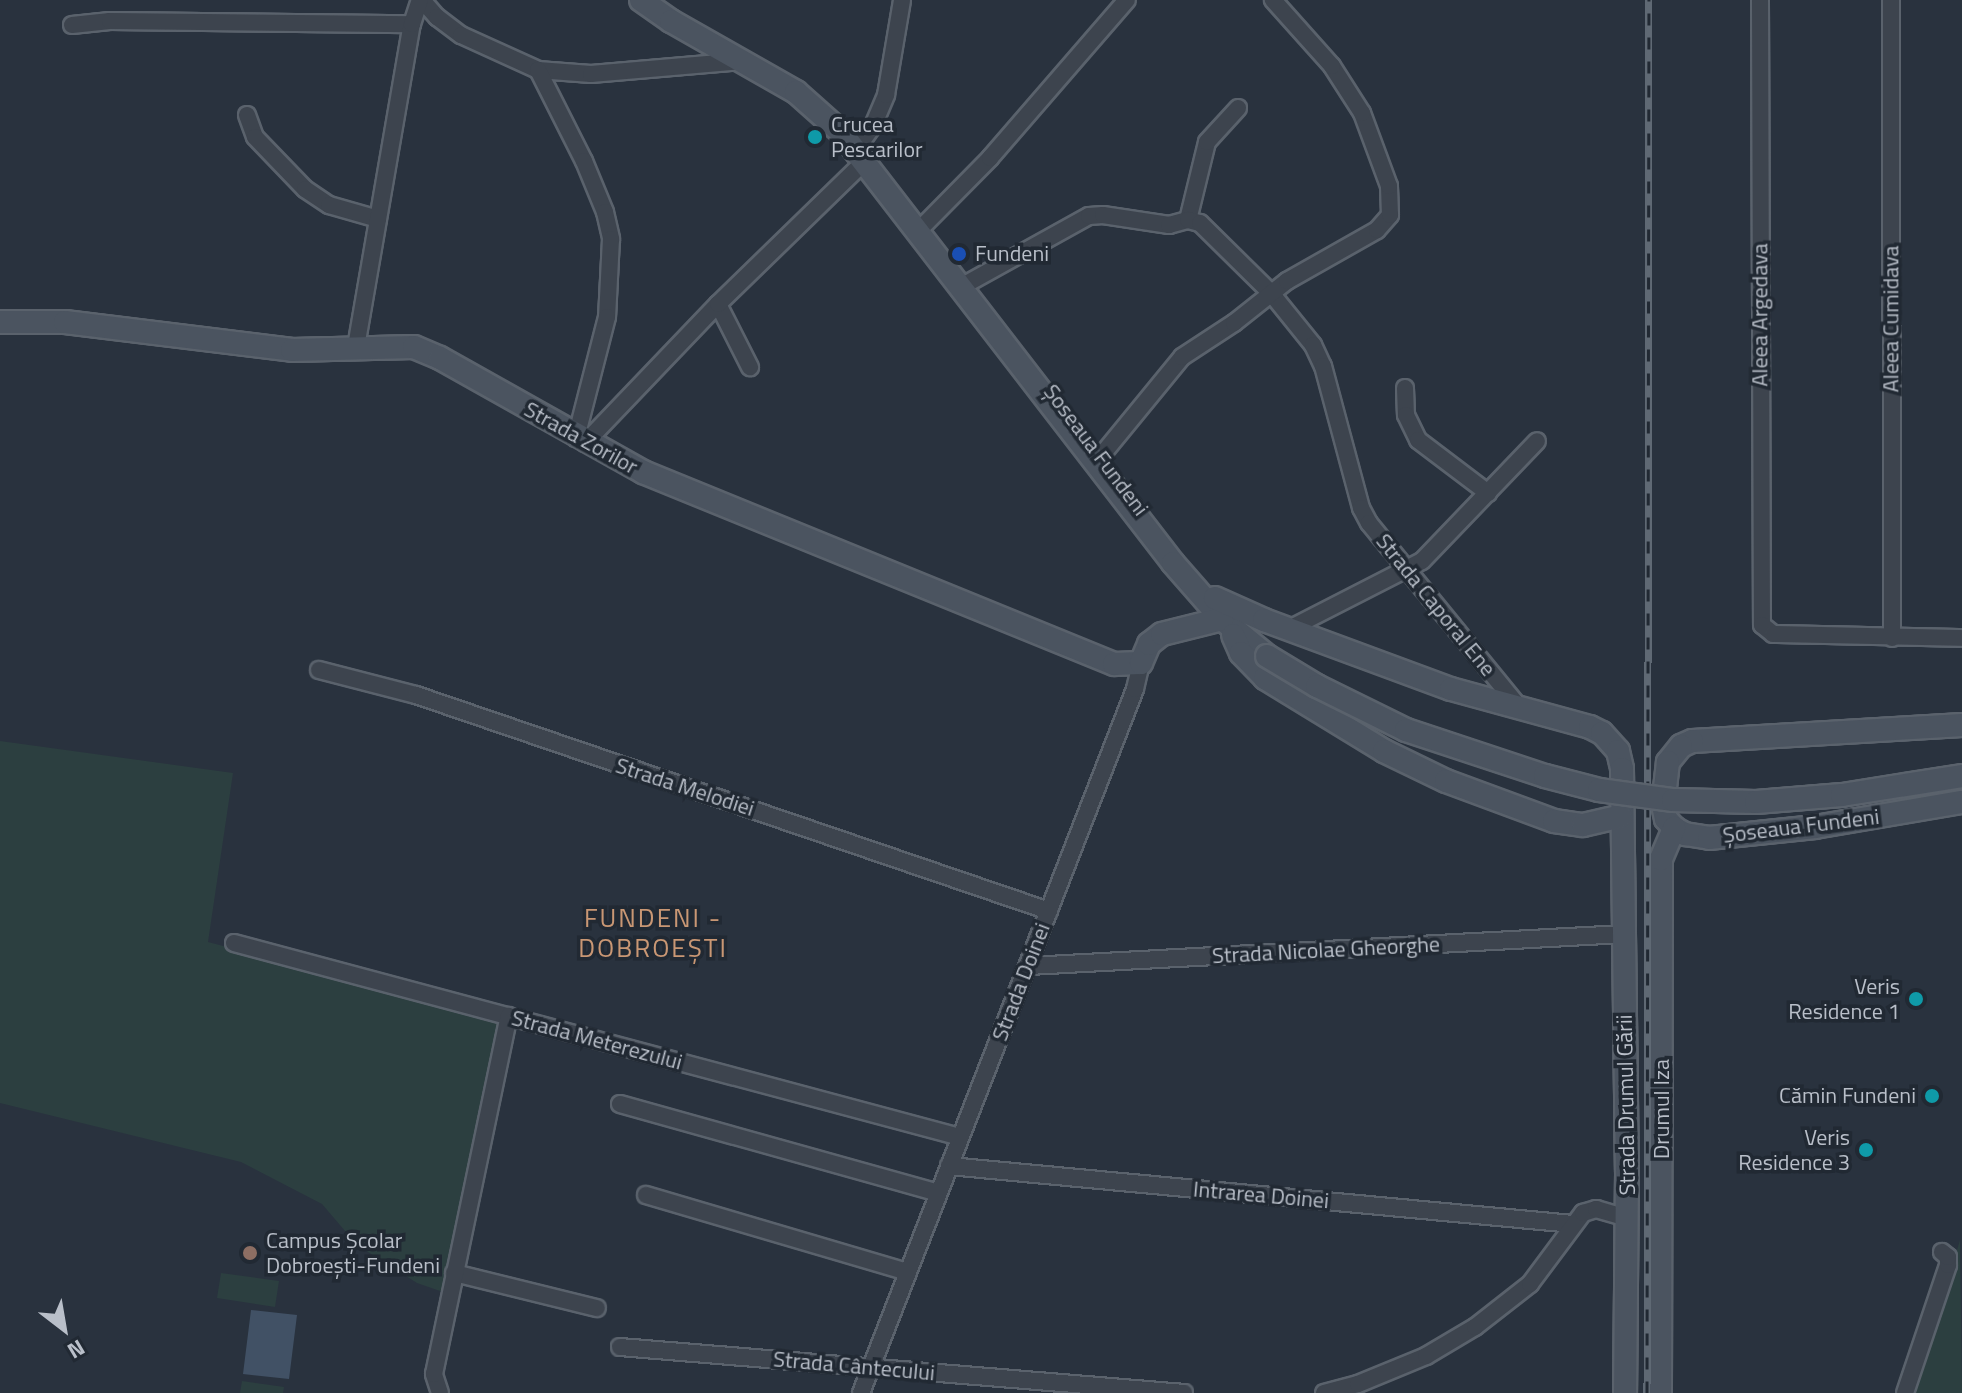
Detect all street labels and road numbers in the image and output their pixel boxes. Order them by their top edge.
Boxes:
street label: Aleea Argedava [1747,243,1773,387]
street label: Aleea Cumidava [1878,246,1904,392]
street label: Șoseaua Fundeni [1038,379,1154,521]
street label: Strada Zorilor [520,396,642,480]
street label: Strada Caporal Ene [1371,529,1501,681]
street label: Strada Melodiei [612,752,758,822]
street label: Șoseaua Fundeni [1721,803,1881,849]
street label: Strada Doinei [986,919,1056,1045]
street label: Strada Nicolae Gheorghe [1211,931,1441,969]
street label: Strada Meterezului [509,1005,685,1075]
street label: Strada Drumul Gării [1611,1014,1641,1196]
street label: Drumul Iza [1649,1059,1675,1159]
street label: Intrarea Doinei [1192,1176,1330,1214]
street label: Strada Cântecului [772,1346,936,1386]

